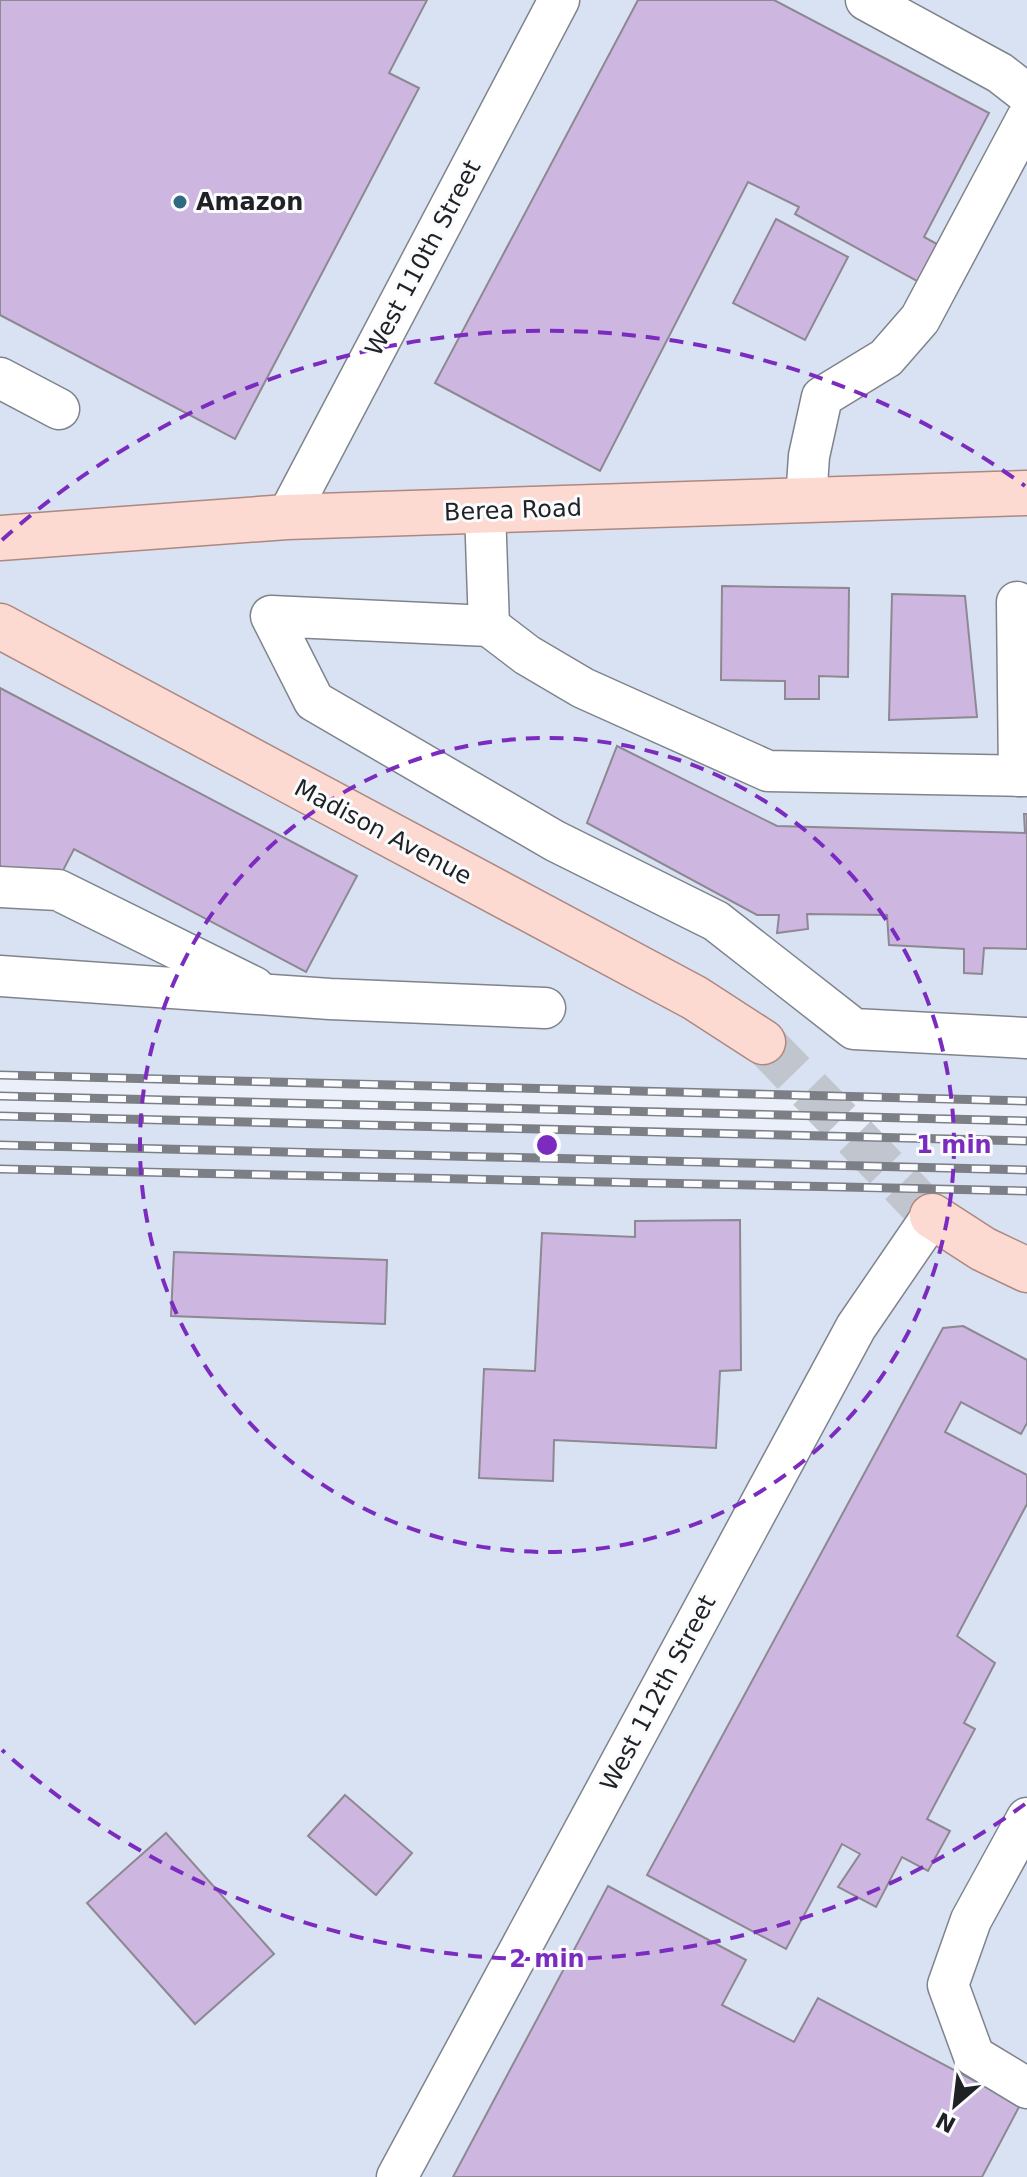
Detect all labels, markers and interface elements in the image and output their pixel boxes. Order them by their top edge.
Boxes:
street label: West 110th Street [360,155,486,361]
place label: Amazon [196,188,303,216]
marker: Amazon [171,193,189,211]
street label: Berea Road [444,494,582,526]
street label: Madison Avenue [290,774,476,890]
centre of rings [533,1131,561,1159]
text: 1 min [916,1131,992,1159]
street label: West 112th Street [595,1590,721,1796]
text: 2 min [509,1945,585,1973]
north arrow [915,2065,995,2145]
text: N [932,2107,960,2138]

